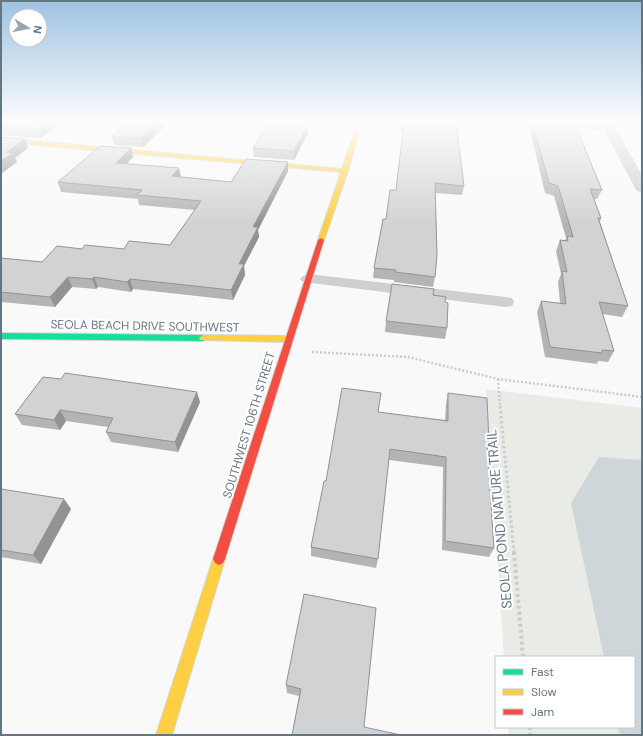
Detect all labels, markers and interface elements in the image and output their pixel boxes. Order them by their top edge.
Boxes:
north arrow [8,8,48,48]
text: N [30,25,45,35]
street label: SEOLA BEACH DRIVE SOUTHWEST [50,316,240,336]
street label: SOUTHWEST 106TH STREET [219,350,279,500]
street label: SEOLA POND NATURE TRAIL [482,428,516,610]
legend [495,656,635,728]
text: Fast [531,664,554,680]
text: Slow [531,684,557,700]
text: Jam [531,704,554,720]

